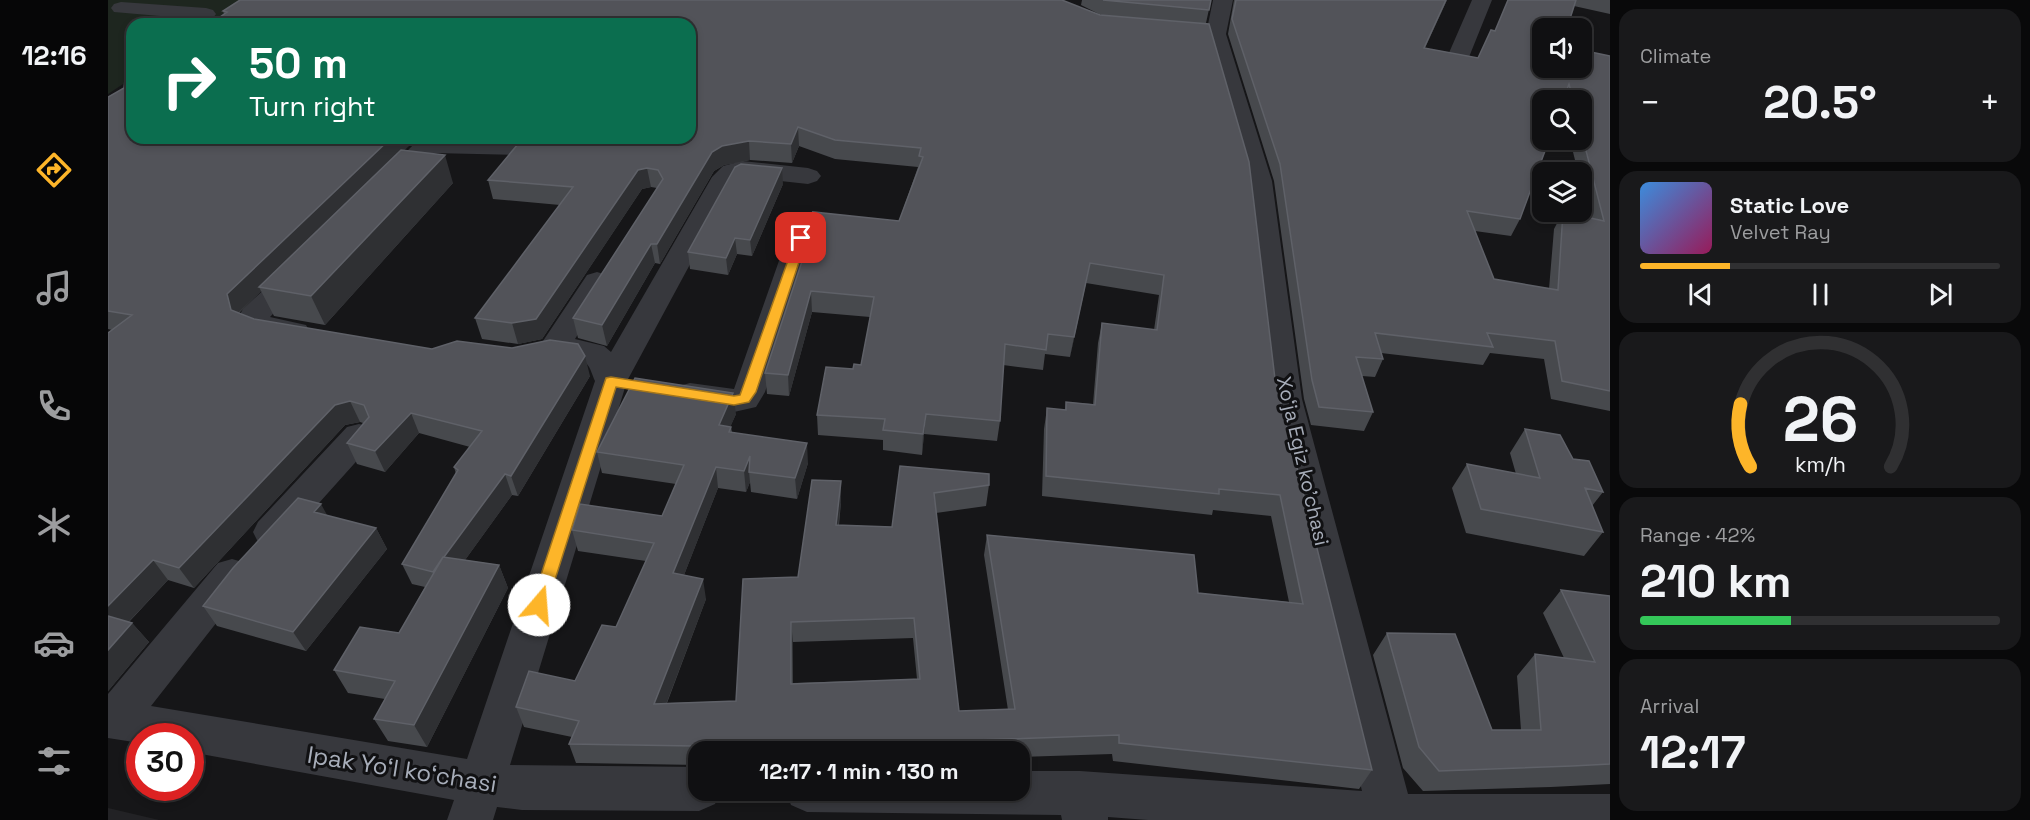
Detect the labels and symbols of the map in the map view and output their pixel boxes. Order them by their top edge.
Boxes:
pin [775,212,826,263]
street label: Xoʻja Egiz ko'chasi [1271,374,1335,548]
position arrow [507,573,571,637]
speed limit sign: 30 [126,723,204,801]
street label: Ipak Yoʻl koʻchasi [305,739,499,799]

